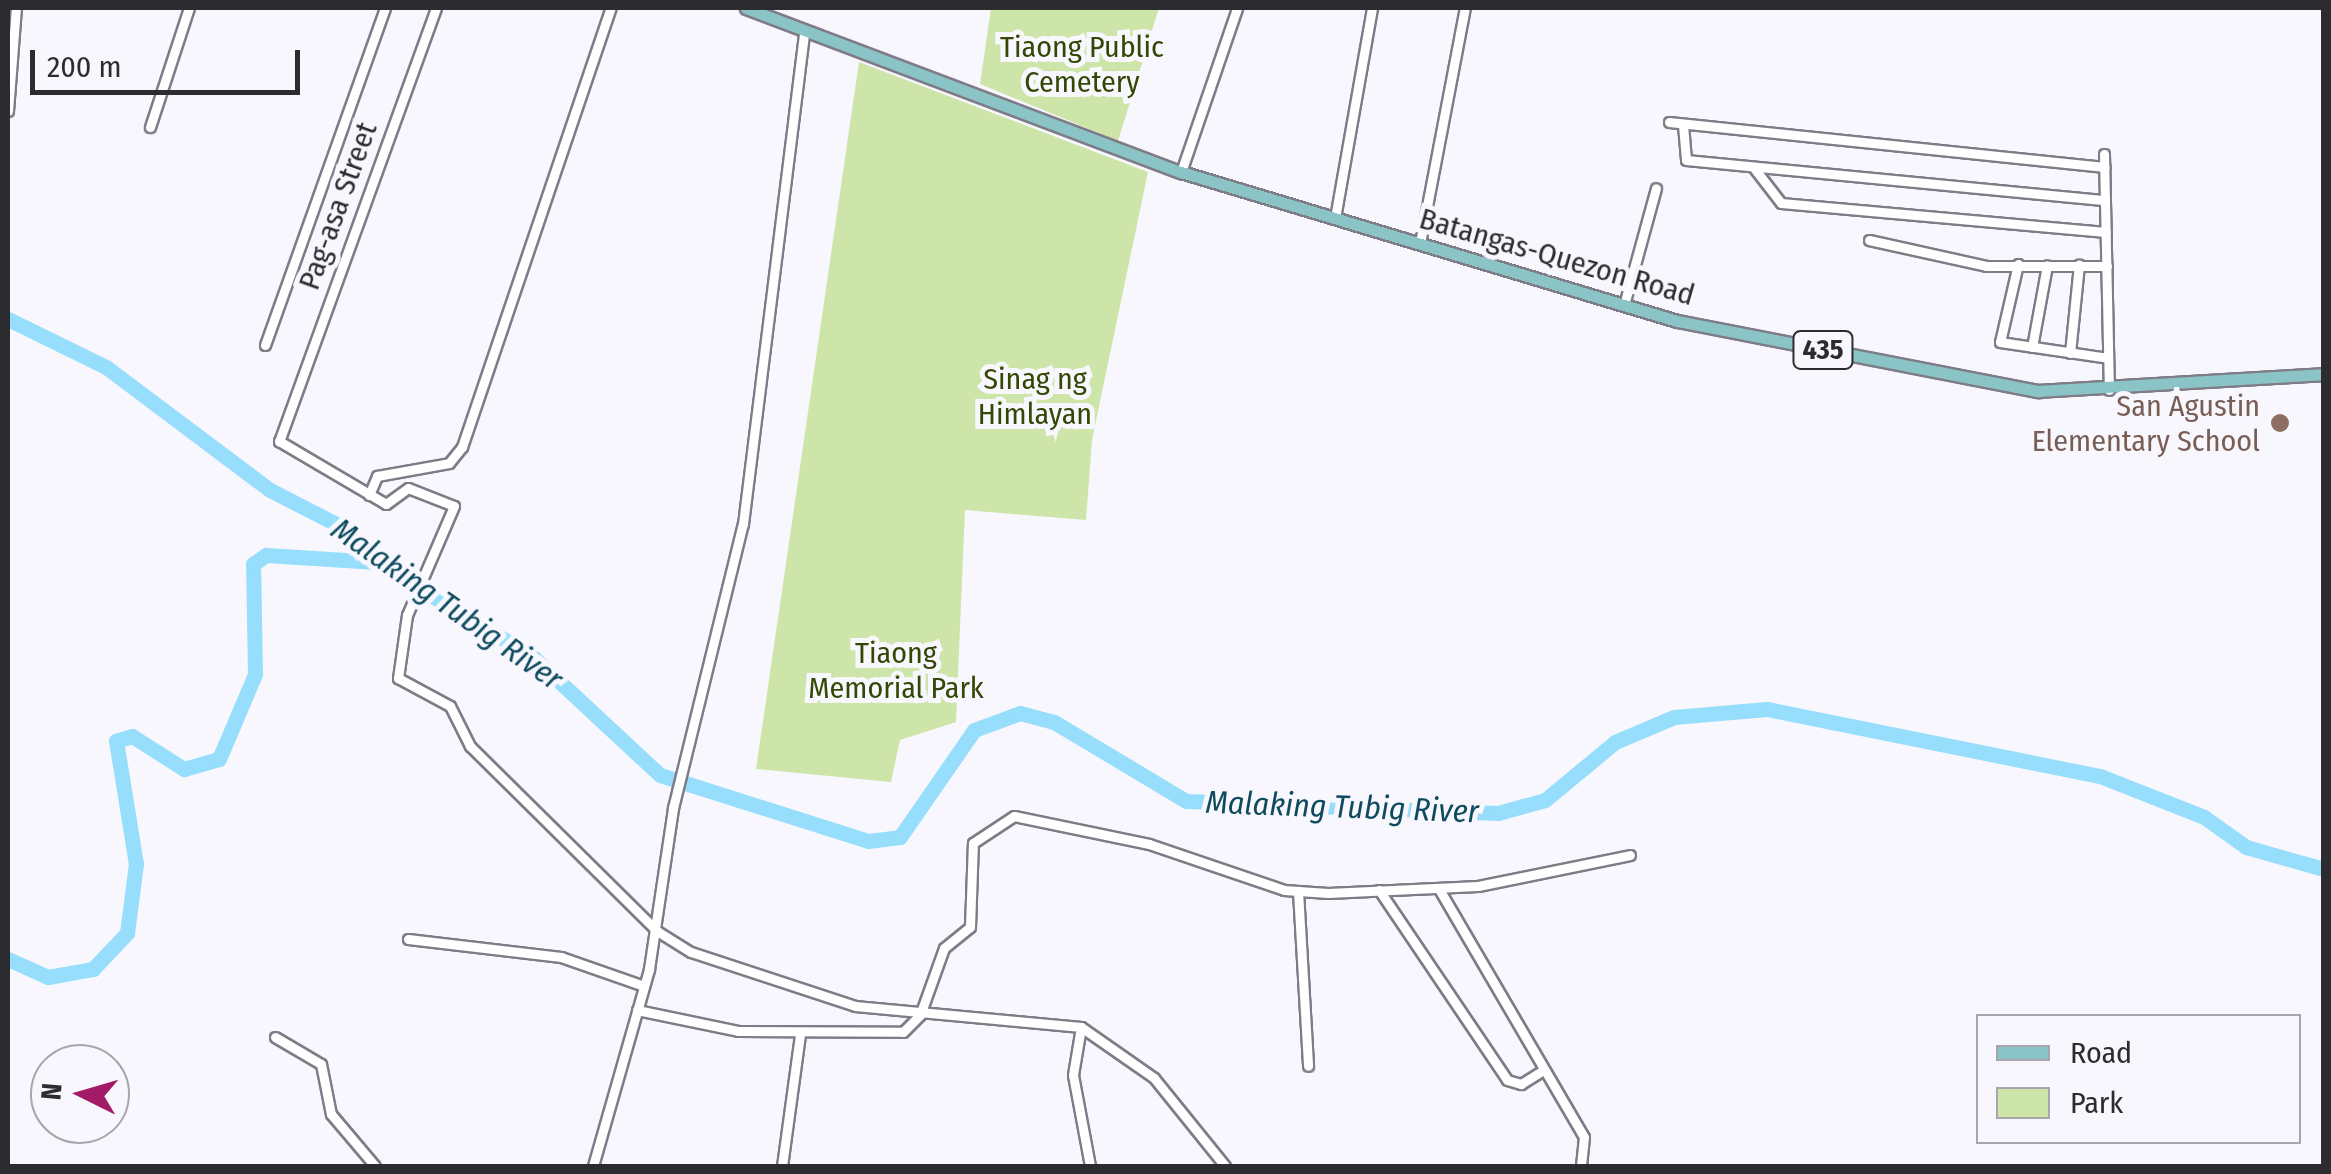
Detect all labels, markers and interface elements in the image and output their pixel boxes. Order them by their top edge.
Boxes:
park label: Tiaong Public Cemetery [1000,29,1164,100]
scale bar [35,30,305,92]
text: 200 m [47,49,122,85]
street label: Pag-asa Street [291,117,385,295]
street label: Batangas-Quezon Road [1415,200,1699,314]
road number: 435 [1790,327,1856,373]
park label: Sinag ng Himlayan [978,361,1092,432]
place label: San Agustin Elementary School [2032,388,2260,458]
marker: San Agustin Elementary School [2269,412,2291,434]
water label: Malaking Tubig River [324,510,570,698]
park label: Tiaong Memorial Park [808,635,984,706]
water label: Malaking Tubig River [1205,783,1479,831]
legend [1976,1014,2301,1144]
text: Road [2070,1035,2132,1071]
north arrow [30,1044,130,1144]
text: N [34,1082,69,1101]
text: Park [2070,1085,2123,1121]

